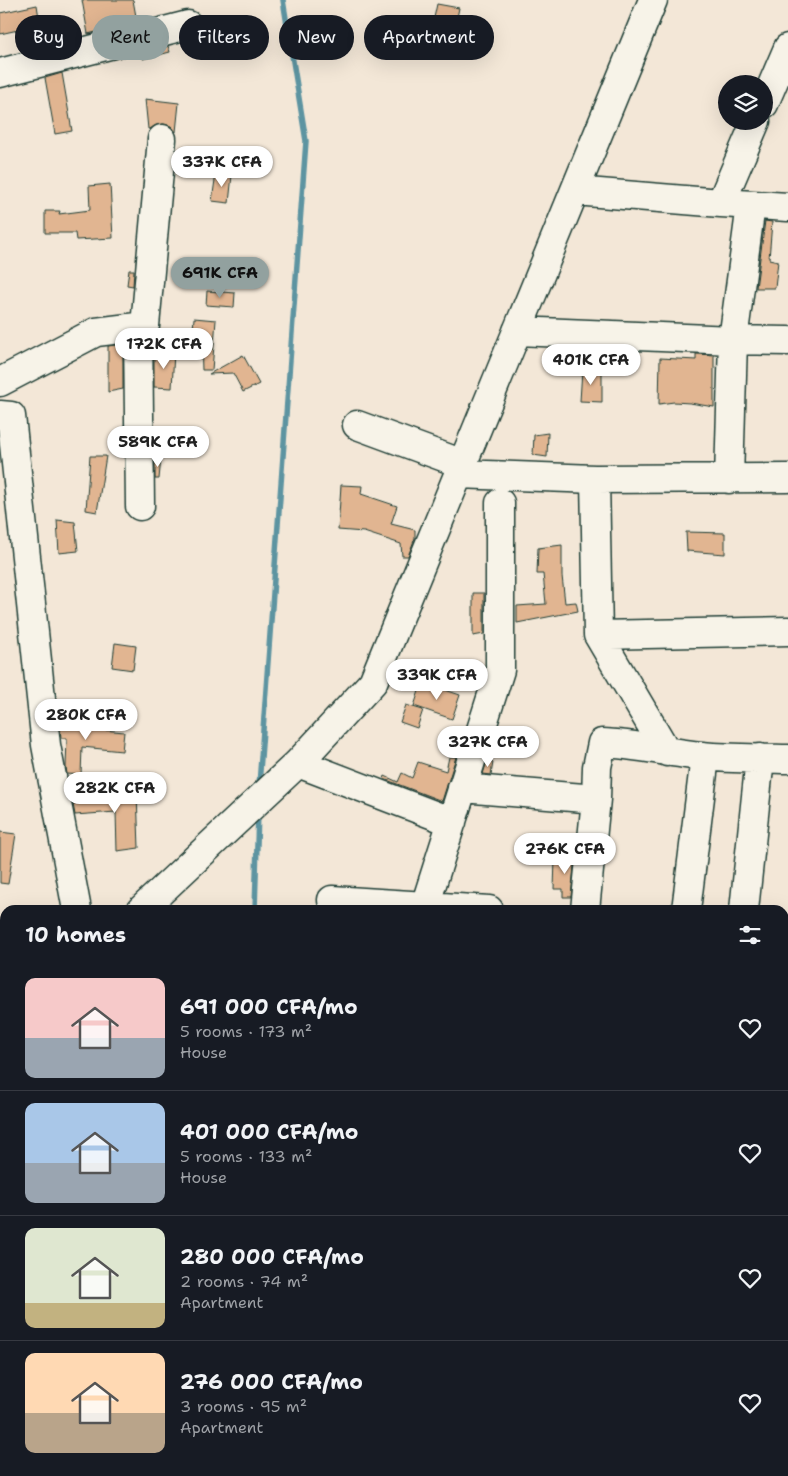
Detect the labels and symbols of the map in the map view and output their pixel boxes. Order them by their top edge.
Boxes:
pin: 337K CFA [170,146,274,188]
pin: 691K CFA [168,256,272,299]
pin: 172K CFA [112,328,216,370]
pin: 401K CFA [539,344,643,386]
pin: 589K CFA [106,426,210,468]
pin: 339K CFA [385,658,489,701]
pin: 280K CFA [34,698,138,741]
pin: 327K CFA [436,726,540,768]
pin: 282K CFA [63,772,167,814]
pin: 276K CFA [513,832,617,875]

